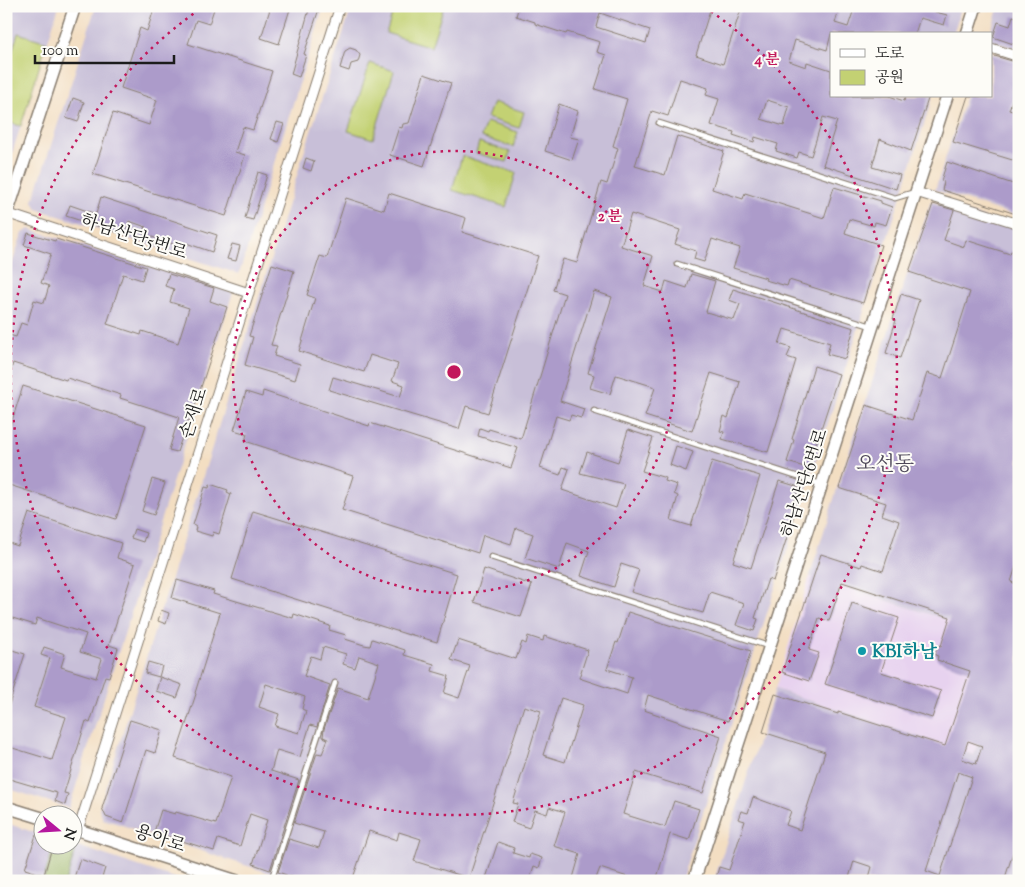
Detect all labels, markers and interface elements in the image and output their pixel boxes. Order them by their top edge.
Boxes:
scale bar [35,32,174,64]
legend [830,32,992,98]
text: 100 m [42,41,79,62]
text: 도로 [875,44,904,65]
text: 4 분 [753,50,780,71]
text: 공원 [875,68,904,89]
text: 2 분 [598,207,622,228]
street label: 하남산단5번로 [77,208,190,267]
centre of rings [445,363,463,381]
street label: 손재로 [174,385,215,442]
street label: 하남산단6번로 [776,426,836,542]
district label: 오선동 [856,451,914,480]
place label: KBI하남 [872,640,938,666]
marker: KBI하남 [856,645,868,657]
north arrow [32,804,82,854]
street label: 용아로 [131,819,188,860]
text: N [57,825,80,842]

